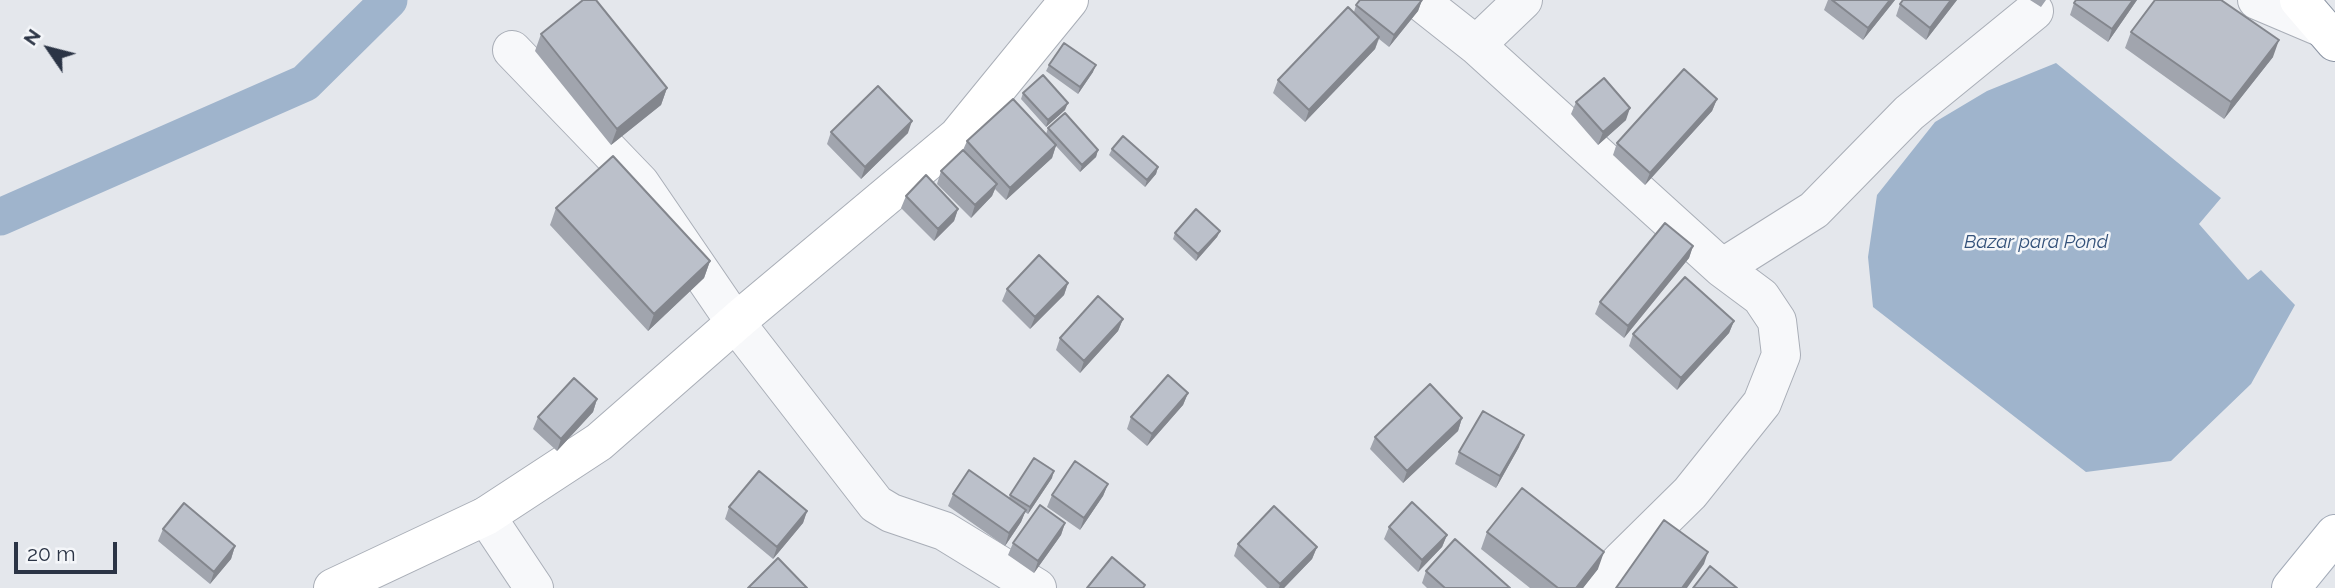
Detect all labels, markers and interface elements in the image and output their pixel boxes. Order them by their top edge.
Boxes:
north arrow [14,14,84,84]
text: N [19,25,45,49]
water label: Bazar para Pond [1964,231,2108,253]
scale bar [18,528,121,572]
text: 20 m [27,541,75,566]

